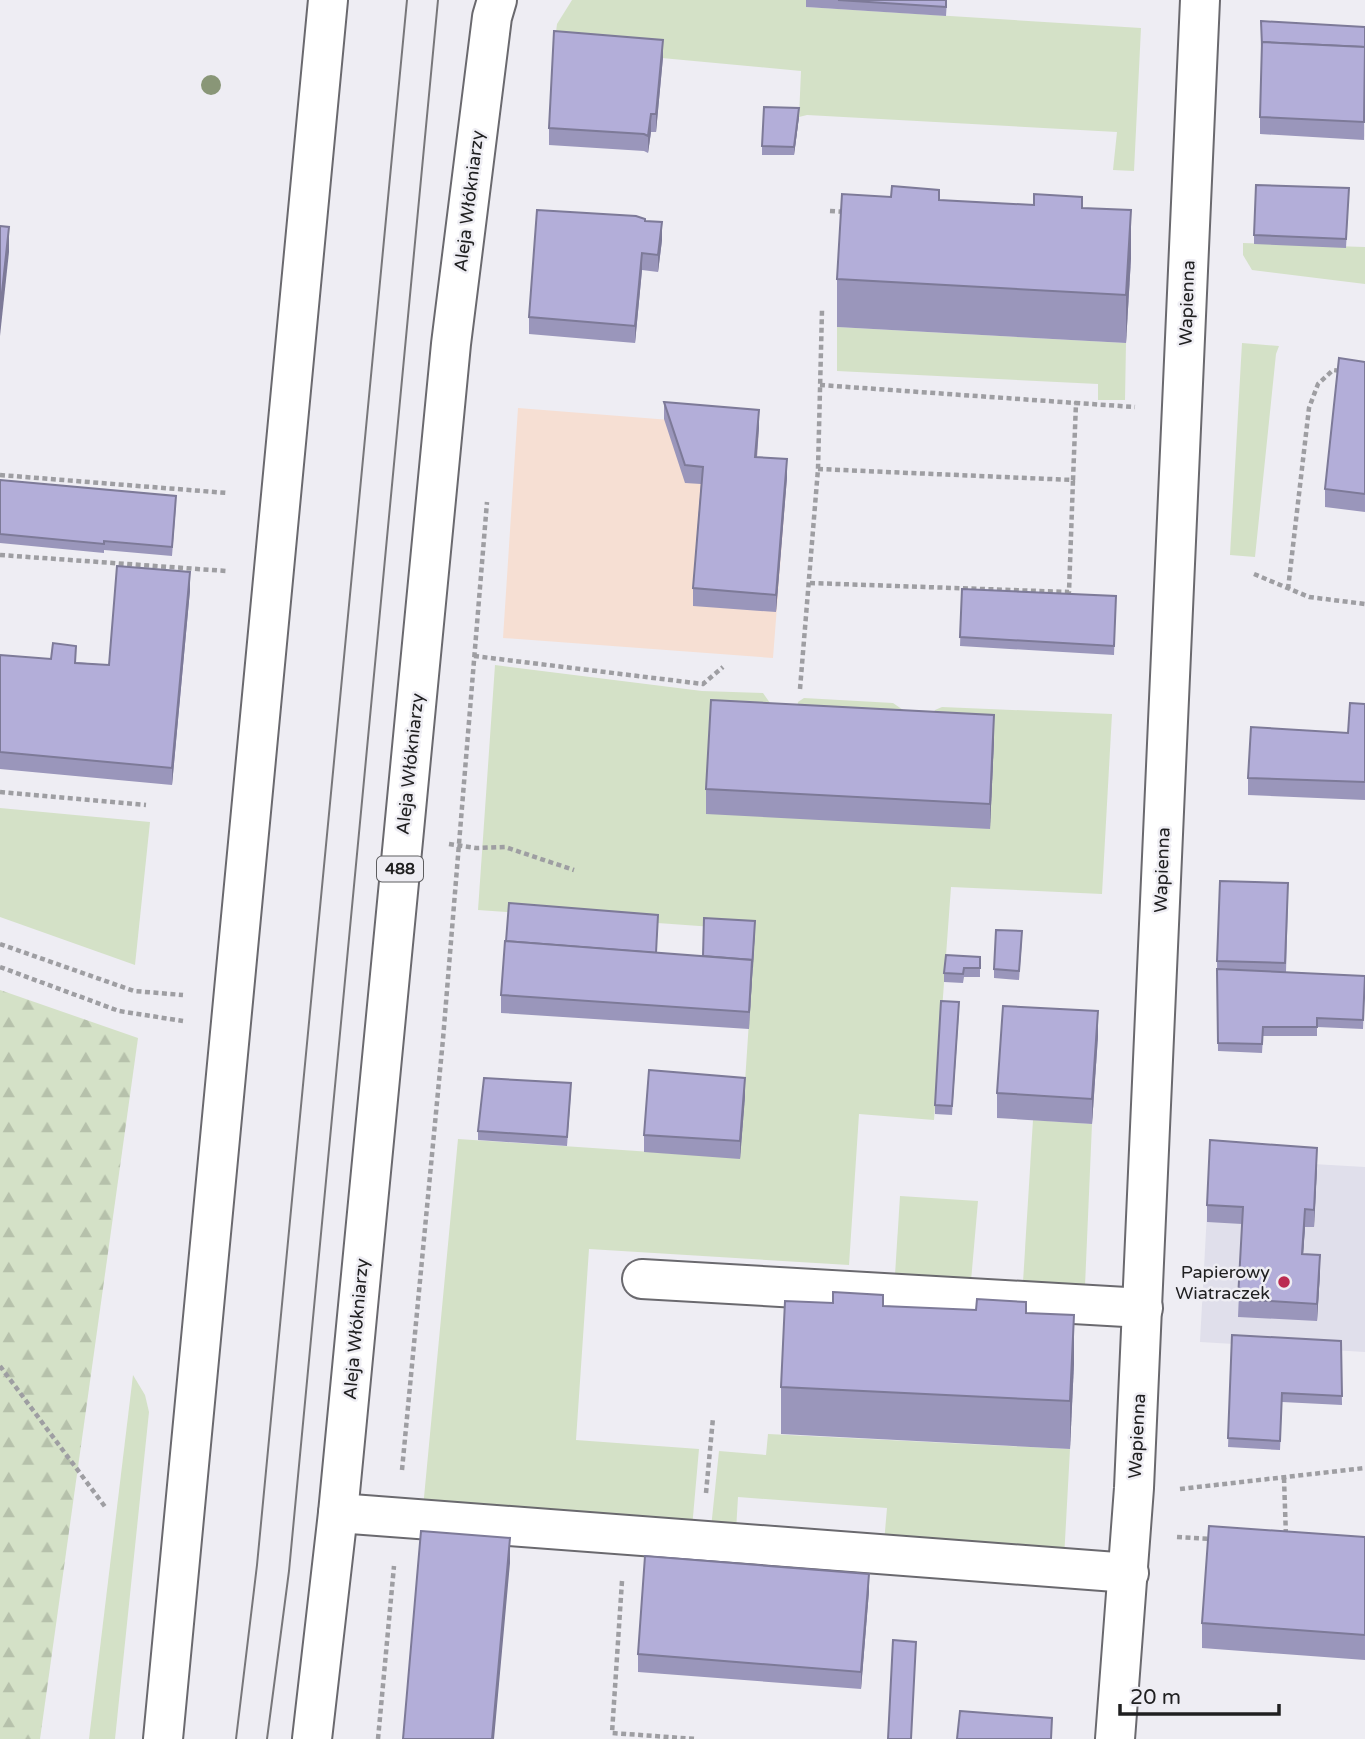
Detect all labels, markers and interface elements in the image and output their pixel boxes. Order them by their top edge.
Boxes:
street label: Aleja Włókniarzy [449,129,489,273]
street label: Wapienna [1175,260,1199,346]
street label: Aleja Włókniarzy [392,692,428,836]
street label: Wapienna [1150,827,1174,913]
road number: 488 [377,856,423,882]
street label: Aleja Włókniarzy [339,1257,373,1401]
place label: Papierowy Wiatraczek [1175,1261,1270,1304]
marker: Papierowy Wiatraczek [1276,1274,1292,1290]
street label: Wapienna [1124,1393,1150,1479]
scale bar [1120,1672,1279,1716]
text: 20 m [1130,1685,1181,1710]

